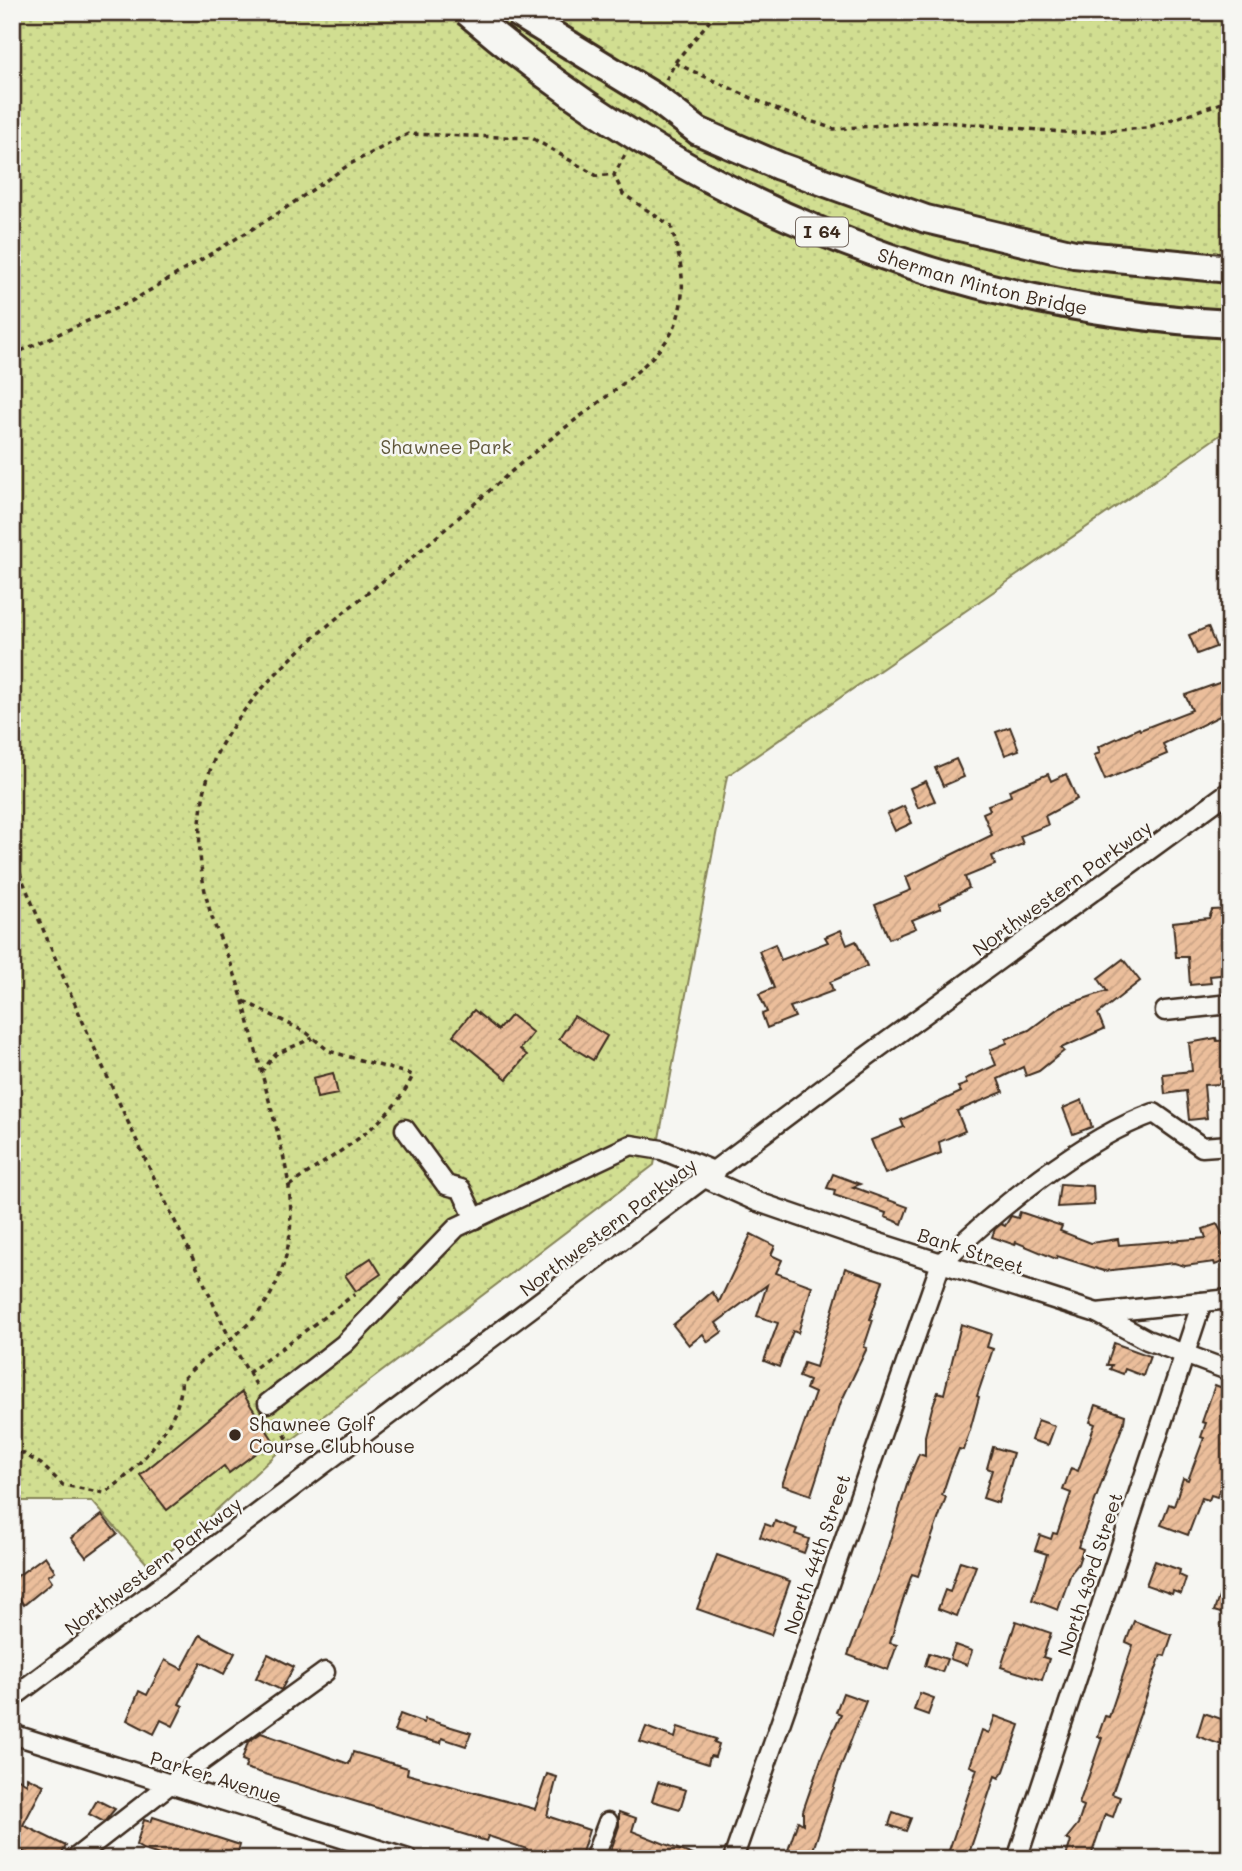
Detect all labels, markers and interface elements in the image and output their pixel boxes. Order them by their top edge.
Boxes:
road number: I 64 [796,218,848,246]
street label: Sherman Minton Bridge [874,241,1090,320]
park label: Shawnee Park [380,434,512,459]
street label: Northwestern Parkway [967,814,1156,961]
street label: Northwestern Parkway [514,1152,701,1301]
street label: Bank Street [915,1222,1028,1280]
place label: Shawnee Golf Course Clubhouse [249,1411,415,1458]
marker: Shawnee Golf Course Clubhouse [227,1427,243,1443]
street label: North 44th Street [777,1470,856,1637]
street label: North 43rd Street [1051,1489,1128,1659]
street label: Northwestern Parkway [59,1491,246,1640]
street label: Parker Avenue [147,1745,285,1808]

